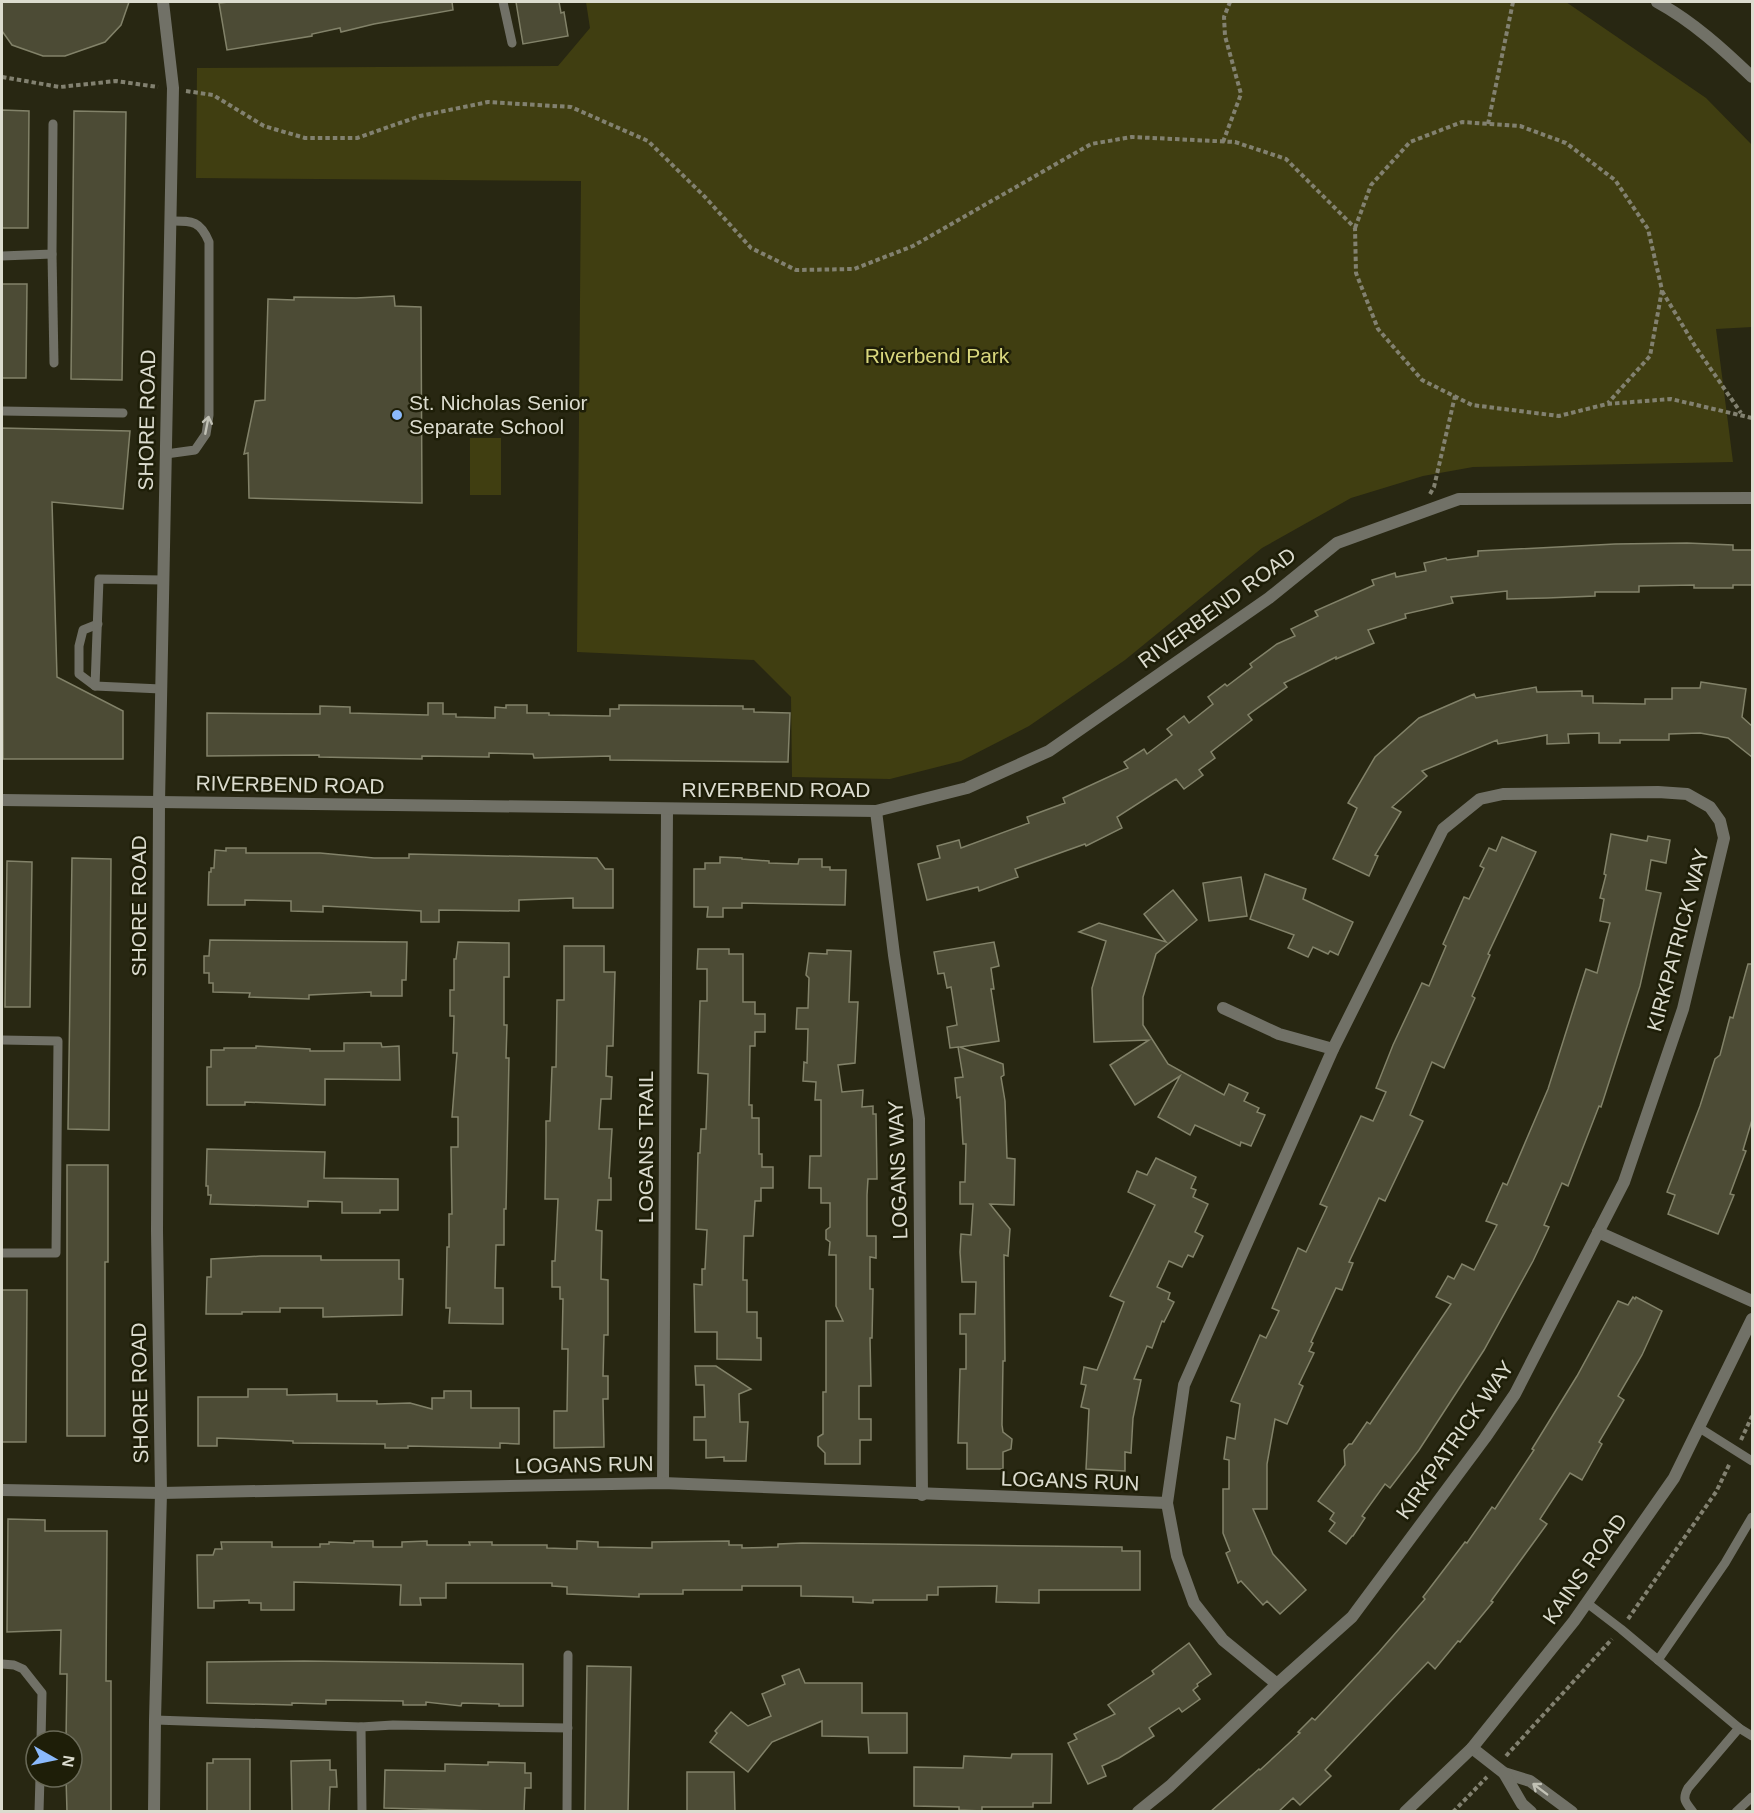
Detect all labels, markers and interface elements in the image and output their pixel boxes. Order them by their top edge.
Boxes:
park label: Riverbend Park [865,344,1010,367]
street label: SHORE ROAD [134,349,159,491]
place label: St. Nicholas Senior Separate School [409,391,588,438]
marker: St. Nicholas Senior Separate School [390,408,404,422]
one-way arrow [202,415,213,435]
street label: RIVERBEND ROAD [1133,543,1300,672]
street label: RIVERBEND ROAD [195,771,385,798]
street label: RIVERBEND ROAD [681,778,871,801]
street label: SHORE ROAD [127,835,150,977]
street label: KIRKPATRICK WAY [1642,846,1713,1034]
street label: LOGANS TRAIL [634,1071,657,1223]
street label: LOGANS WAY [884,1100,911,1240]
street label: SHORE ROAD [127,1322,152,1464]
street label: KIRKPATRICK WAY [1391,1356,1518,1523]
street label: LOGANS RUN [514,1452,654,1477]
street label: LOGANS RUN [1000,1467,1140,1494]
street label: KAINS ROAD [1538,1509,1631,1628]
north arrow [24,1729,84,1789]
text: N [59,1754,78,1768]
one-way arrow [1533,1782,1549,1795]

